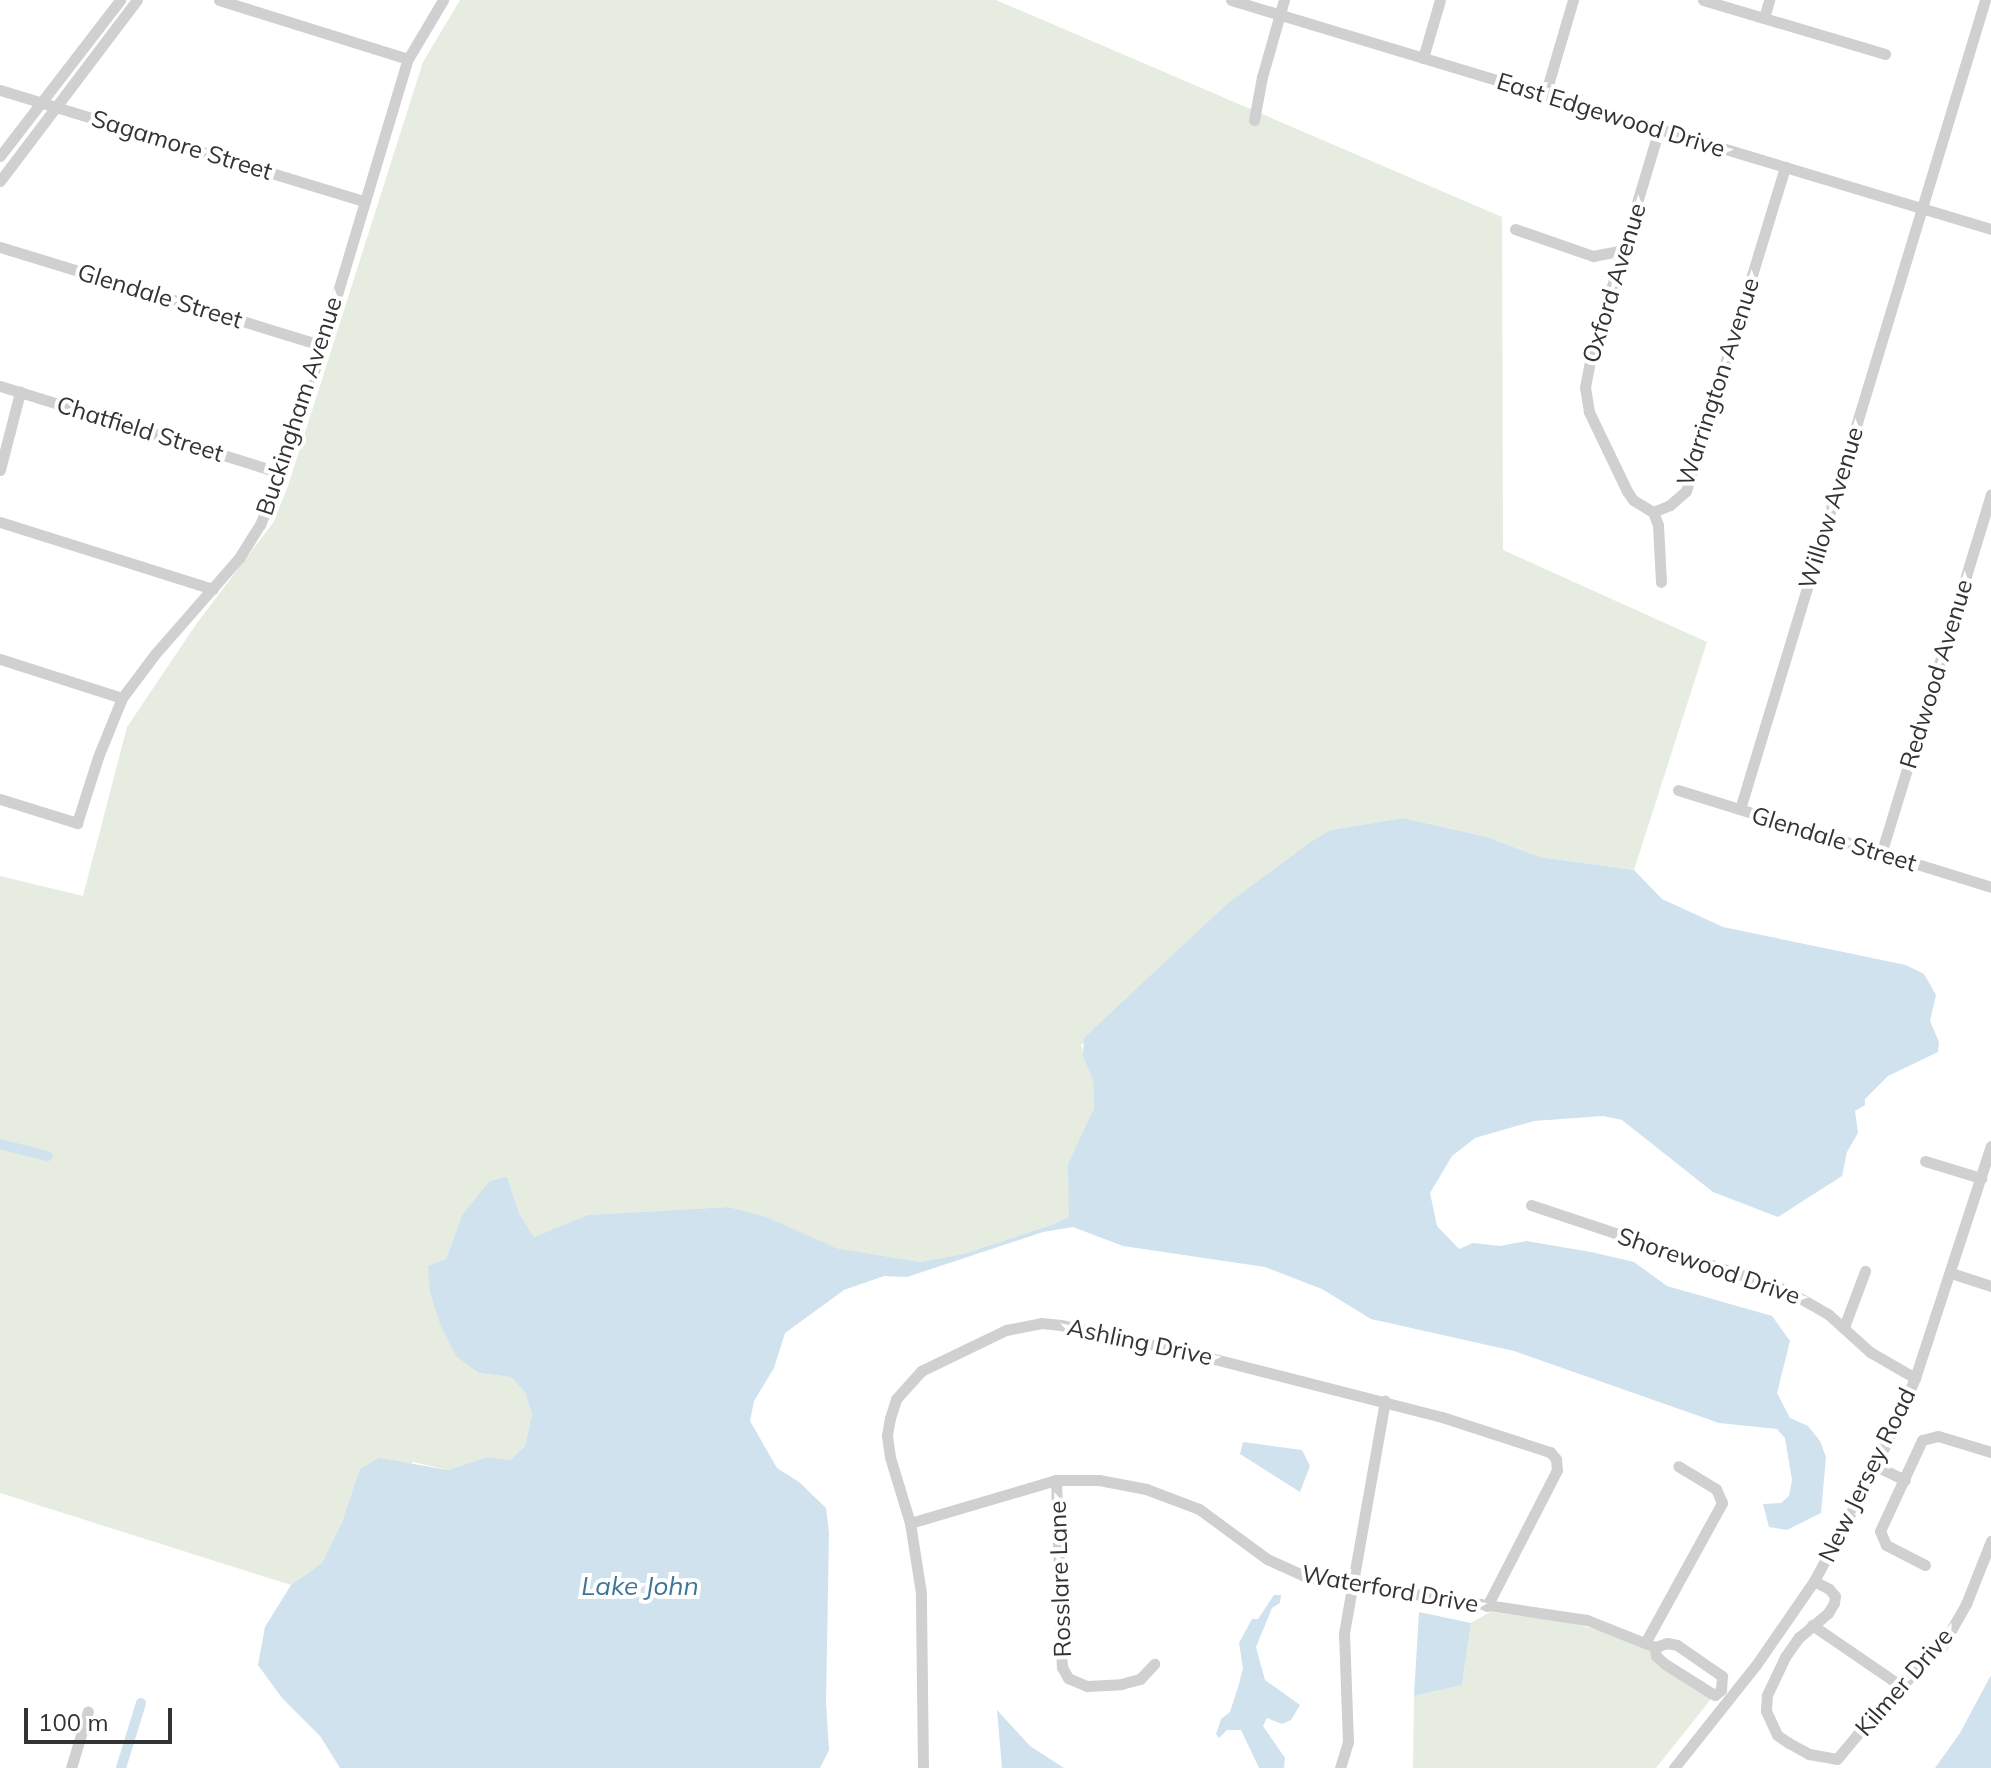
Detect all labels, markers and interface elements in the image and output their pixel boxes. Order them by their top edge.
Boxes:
street label: East Edgewood Drive [1493,67,1729,163]
street label: Sagamore Street [88,104,276,186]
street label: Oxford Avenue [1576,200,1652,366]
street label: Glendale Street [74,257,246,335]
street label: Warrington Avenue [1671,274,1765,490]
street label: Buckingham Avenue [250,293,348,519]
street label: Chatfield Street [53,390,227,468]
street label: Willow Avenue [1793,423,1869,593]
street label: Redwood Avenue [1894,576,1978,772]
street label: Glendale Street [1748,800,1920,878]
street label: Shorewood Drive [1614,1221,1804,1311]
street label: Ashling Drive [1065,1313,1215,1371]
street label: New Jersey Road [1812,1383,1922,1567]
street label: Rosslare Lane [1043,1500,1077,1658]
street label: Waterford Drive [1299,1559,1481,1619]
water label: Lake John [581,1570,699,1602]
street label: Kilmer Drive [1849,1622,1959,1742]
scale bar [28,1692,176,1742]
text: 100 m [38,1707,109,1737]

